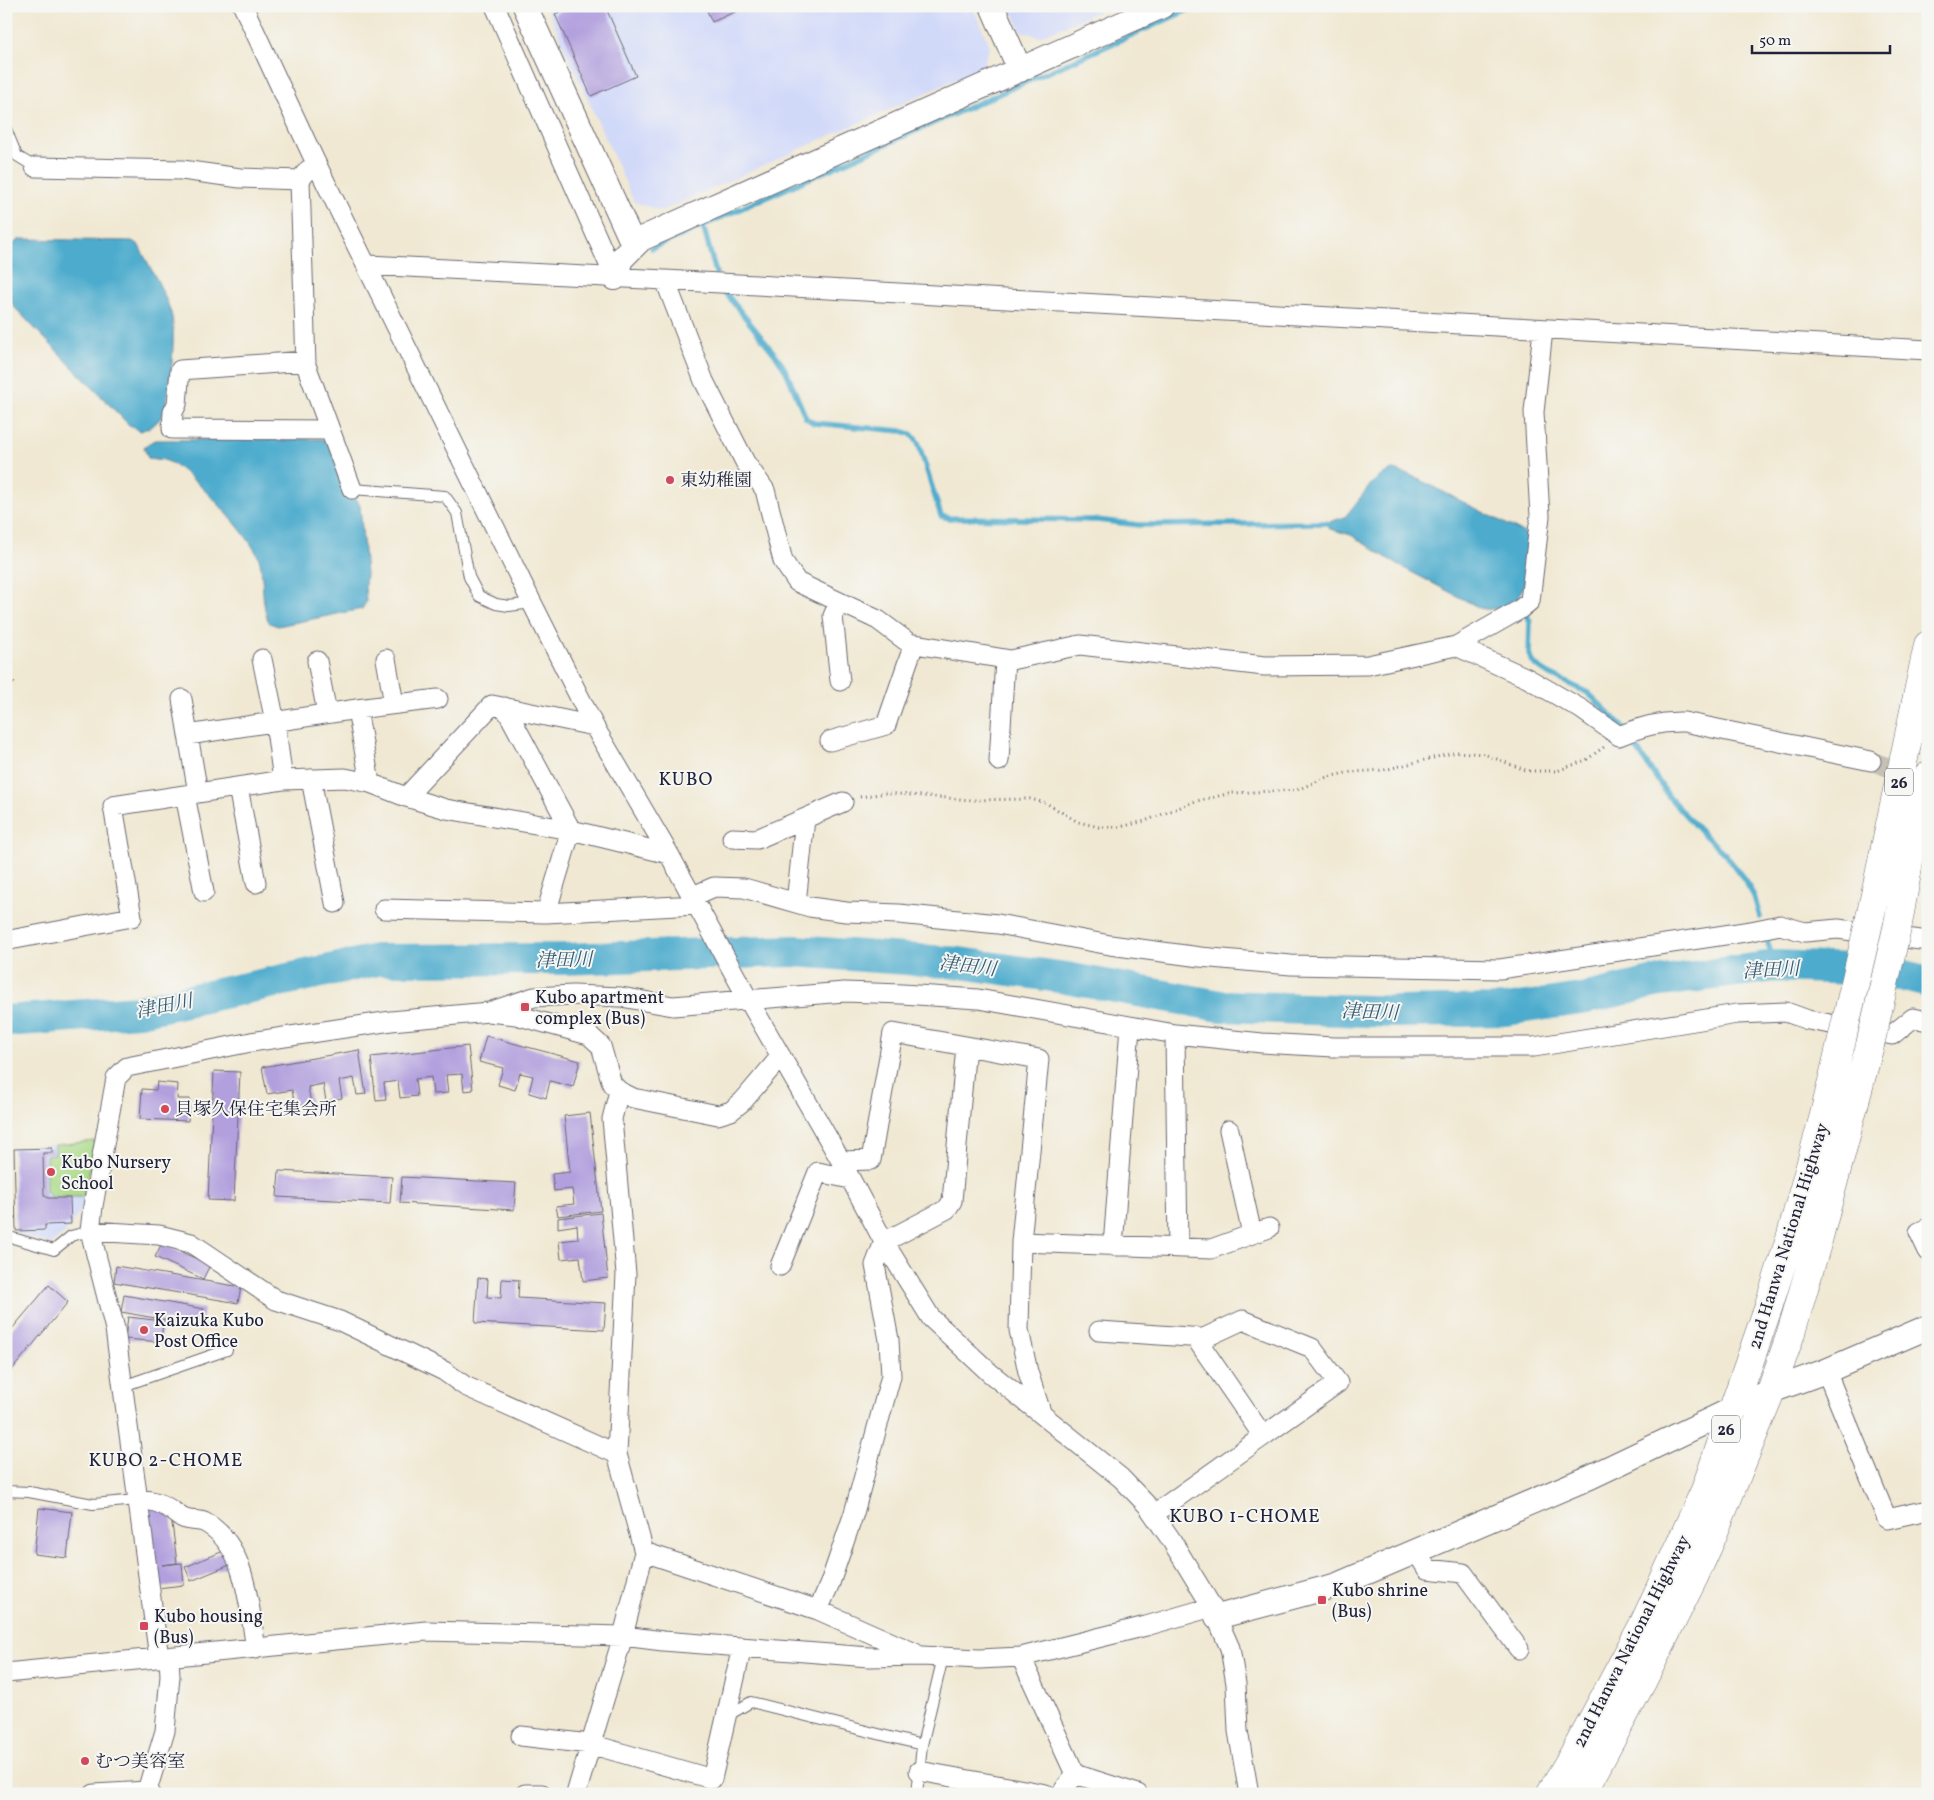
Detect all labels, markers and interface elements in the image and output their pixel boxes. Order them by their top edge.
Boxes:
scale bar [1752,22,1889,54]
text: 50 m [1759,31,1791,52]
place label: 東幼稚園 [680,469,752,494]
marker: 東幼稚園 [664,474,676,486]
district label: KUBO [659,767,713,793]
road number: 26 [1885,769,1913,796]
water label: 津田川 [535,947,595,974]
water label: 津田川 [938,951,1000,984]
water label: 津田川 [1742,956,1802,985]
place label: Kubo apartment complex (Bus) [535,986,664,1032]
water label: 津田川 [134,988,197,1025]
water label: 津田川 [1341,999,1401,1027]
marker: Kubo apartment complex (Bus) [519,1001,531,1013]
place label: 貝塚久保住宅集会所 [175,1098,337,1123]
marker: 貝塚久保住宅集会所 [159,1103,171,1115]
street label: 2nd Hanwa National Highway [1743,1120,1836,1353]
place label: Kubo Nursery School [61,1151,171,1197]
marker: Kubo Nursery School [45,1166,57,1178]
place label: Kaizuka Kubo Post Office [154,1309,264,1355]
marker: Kaizuka Kubo Post Office [138,1324,150,1336]
road number: 26 [1712,1416,1740,1442]
district label: KUBO 2-CHOME [89,1448,243,1474]
district label: KUBO 1-CHOME [1169,1504,1321,1530]
street label: 2nd Hanwa National Highway [1568,1531,1697,1752]
place label: Kubo shrine (Bus) [1332,1579,1428,1625]
marker: Kubo shrine (Bus) [1316,1594,1328,1606]
place label: Kubo housing (Bus) [154,1605,263,1651]
marker: Kubo housing (Bus) [138,1620,150,1632]
place label: むつ美容室 [95,1750,185,1775]
marker: むつ美容室 [79,1755,91,1767]

